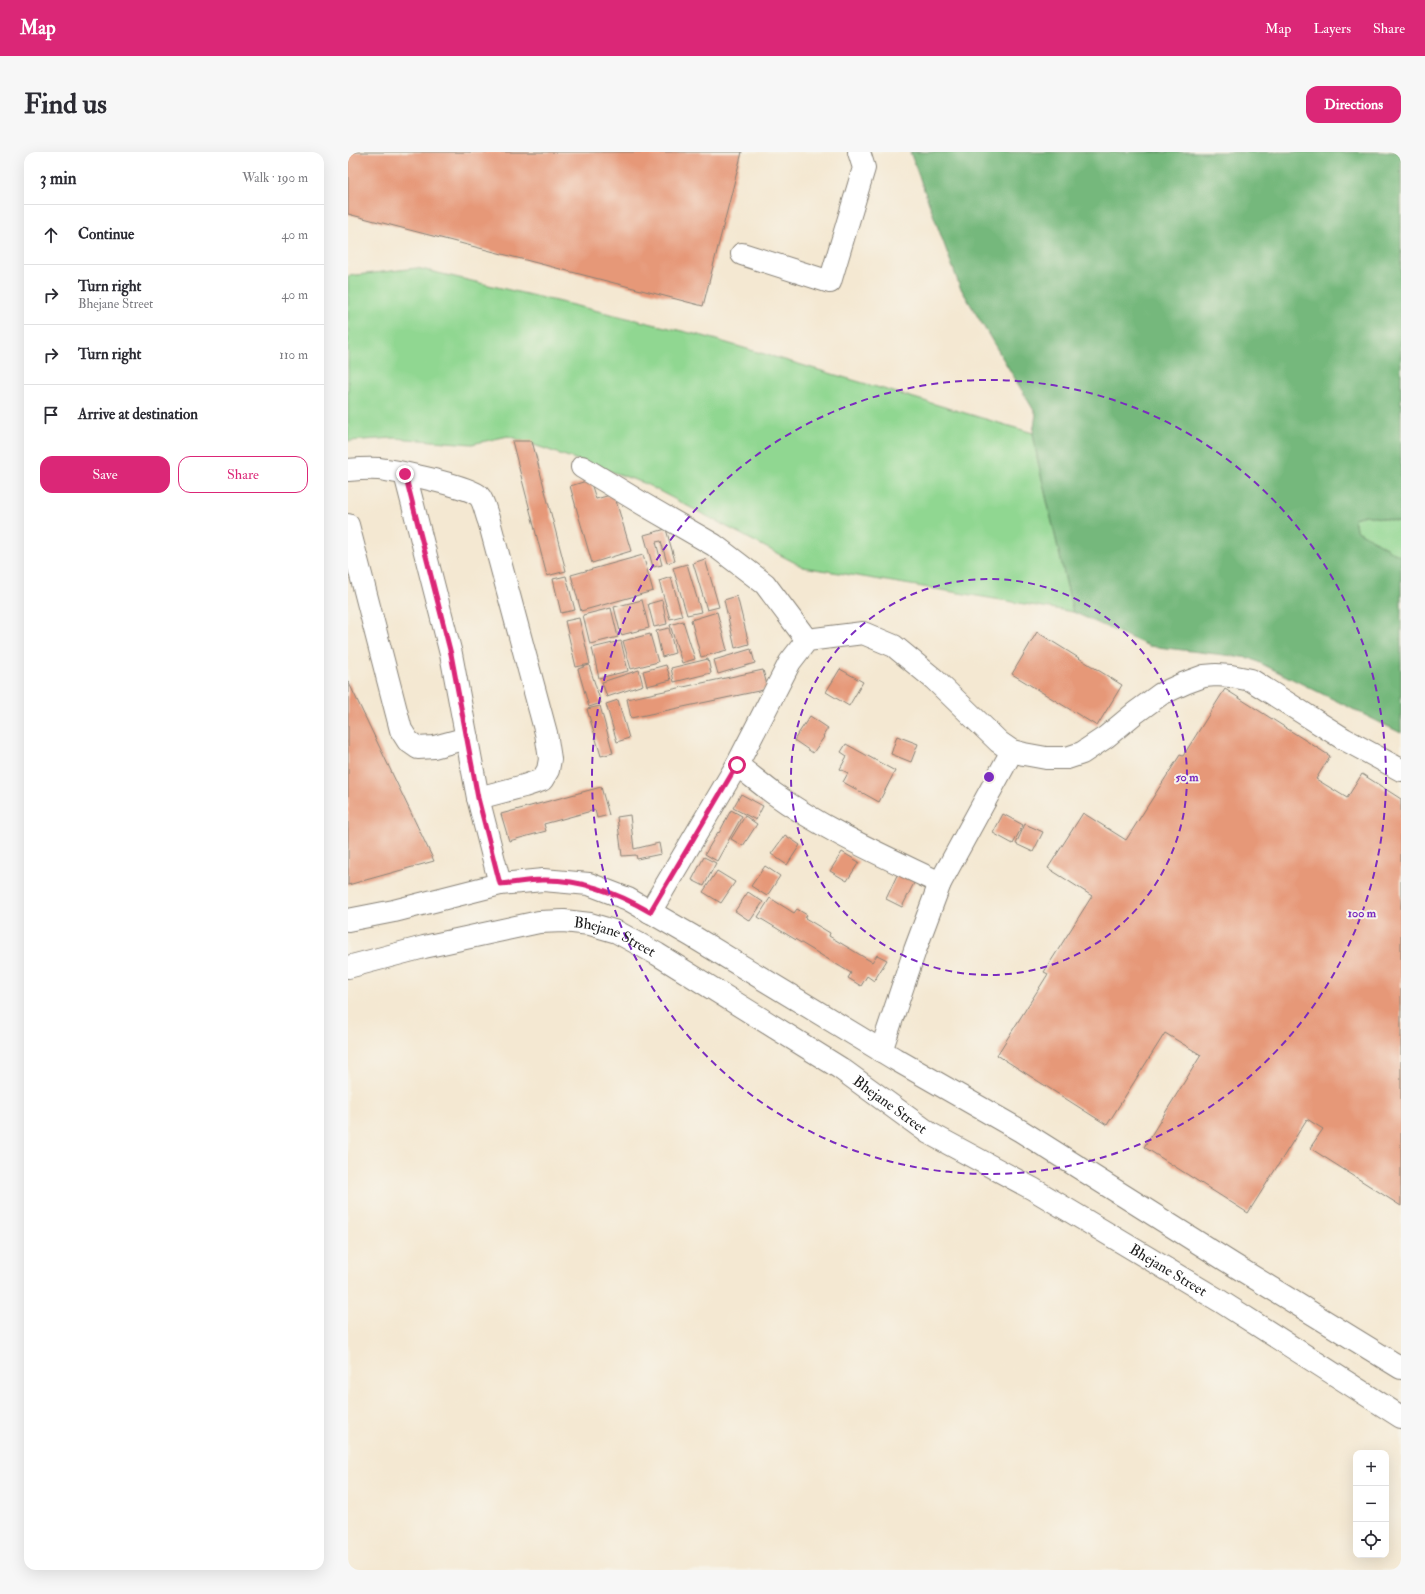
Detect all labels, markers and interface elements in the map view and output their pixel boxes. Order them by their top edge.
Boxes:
text: Map [20,16,56,40]
text: Map [1265,20,1291,37]
text: Layers [1313,20,1351,37]
text: Share [1373,20,1405,37]
button: Directions [1306,86,1401,123]
text: Find us [24,87,107,122]
text: 3 min [40,168,77,189]
text: Walk · 190 m [242,170,308,186]
icon: ahead [40,224,62,246]
text: Continue [78,225,134,244]
text: 40 m [282,227,308,243]
text: Turn right [78,277,141,296]
icon: right [40,284,62,306]
text: 40 m [282,287,308,303]
text: Bhejane Street [78,296,153,312]
icon: right [40,344,62,366]
text: Turn right [78,345,141,364]
text: 110 m [279,347,308,363]
icon: arrive [40,404,62,426]
text: Arrive at destination [78,405,198,424]
button: Save [40,456,170,493]
button: Share [178,456,308,493]
route end [396,465,414,483]
route start [728,756,746,774]
centre of rings [982,770,996,784]
text: 50 m [1175,770,1199,785]
text: 100 m [1348,906,1377,921]
street label: Bhejane Street [573,913,659,961]
street label: Bhejane Street [849,1072,931,1138]
street label: Bhejane Street [1126,1240,1210,1301]
map controls [1353,1450,1389,1558]
button: + [1353,1450,1389,1486]
button: − [1353,1486,1389,1522]
button: locate [1353,1522,1389,1558]

